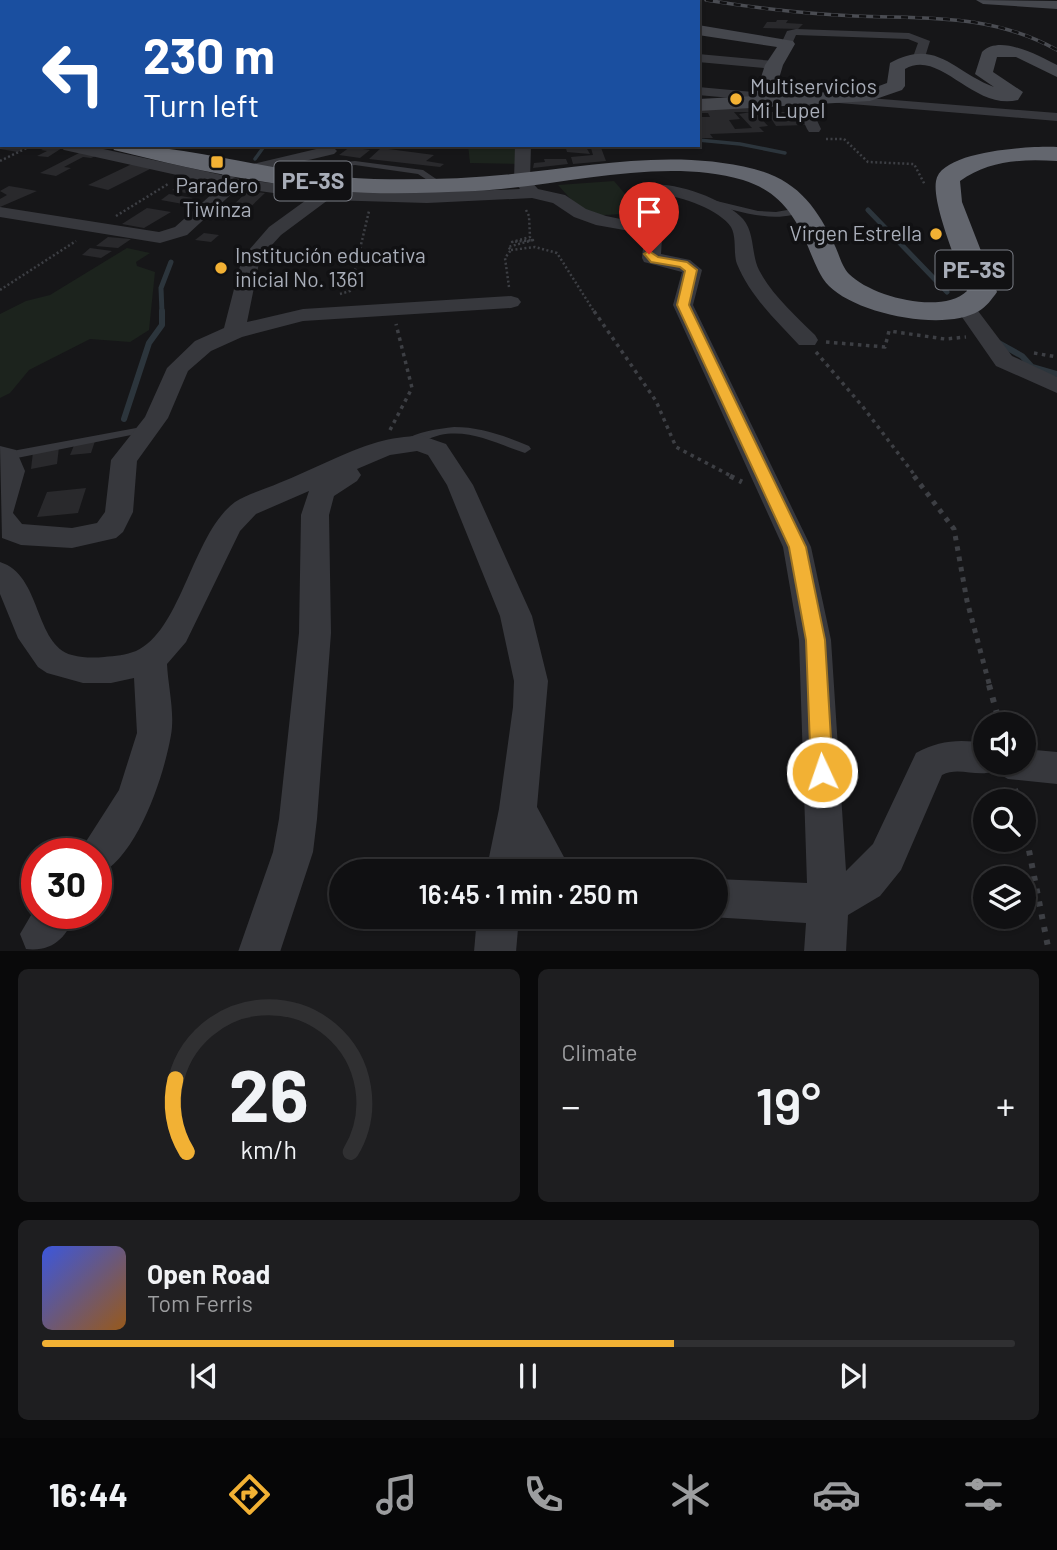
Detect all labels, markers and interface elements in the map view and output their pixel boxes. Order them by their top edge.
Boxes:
text: 230 m [143,25,275,84]
icon: left [28,28,119,119]
place label: Multiservicios Mi Lupel [750,73,877,122]
text: Turn left [143,85,260,123]
marker: Multiservicios Mi Lupel [728,91,744,107]
marker: Paradero Tiwinza [209,154,225,170]
road number: PE-3S [274,162,352,200]
place label: Paradero Tiwinza [175,172,259,221]
pin [619,182,679,254]
icon: arrive [630,193,668,231]
place label: Virgen Estrella [789,220,922,245]
marker: Virgen Estrella [928,226,944,242]
place label: Institución educativa inicial No. 1361 [235,242,426,291]
road number: PE-3S [936,250,1012,290]
marker: Institución educativa inicial No. 1361 [213,260,229,276]
map controls [973,712,1036,929]
button: sound [973,712,1036,775]
position arrow [785,735,859,809]
button: search [973,789,1036,852]
speed limit sign: 30 [21,838,112,929]
button: layers [973,866,1036,929]
text: 16:45 · 1 min · 250 m [418,878,639,909]
text: Climate [562,1038,638,1066]
text: 26 [229,1049,309,1137]
text: 19° [756,1073,821,1135]
text: − [562,1082,581,1128]
text: + [996,1082,1015,1128]
text: km/h [240,1133,297,1163]
text: Open Road [147,1258,270,1289]
text: Tom Ferris [147,1289,253,1317]
icon: previous [185,1357,223,1395]
icon: pause [509,1357,547,1395]
icon: next [834,1357,872,1395]
icon: directions [225,1470,274,1519]
icon: music [372,1470,421,1519]
icon: phone [519,1470,568,1519]
icon: climate [666,1470,715,1519]
icon: car [812,1470,861,1519]
icon: filters [959,1470,1008,1519]
text: 16:44 [49,1475,128,1513]

